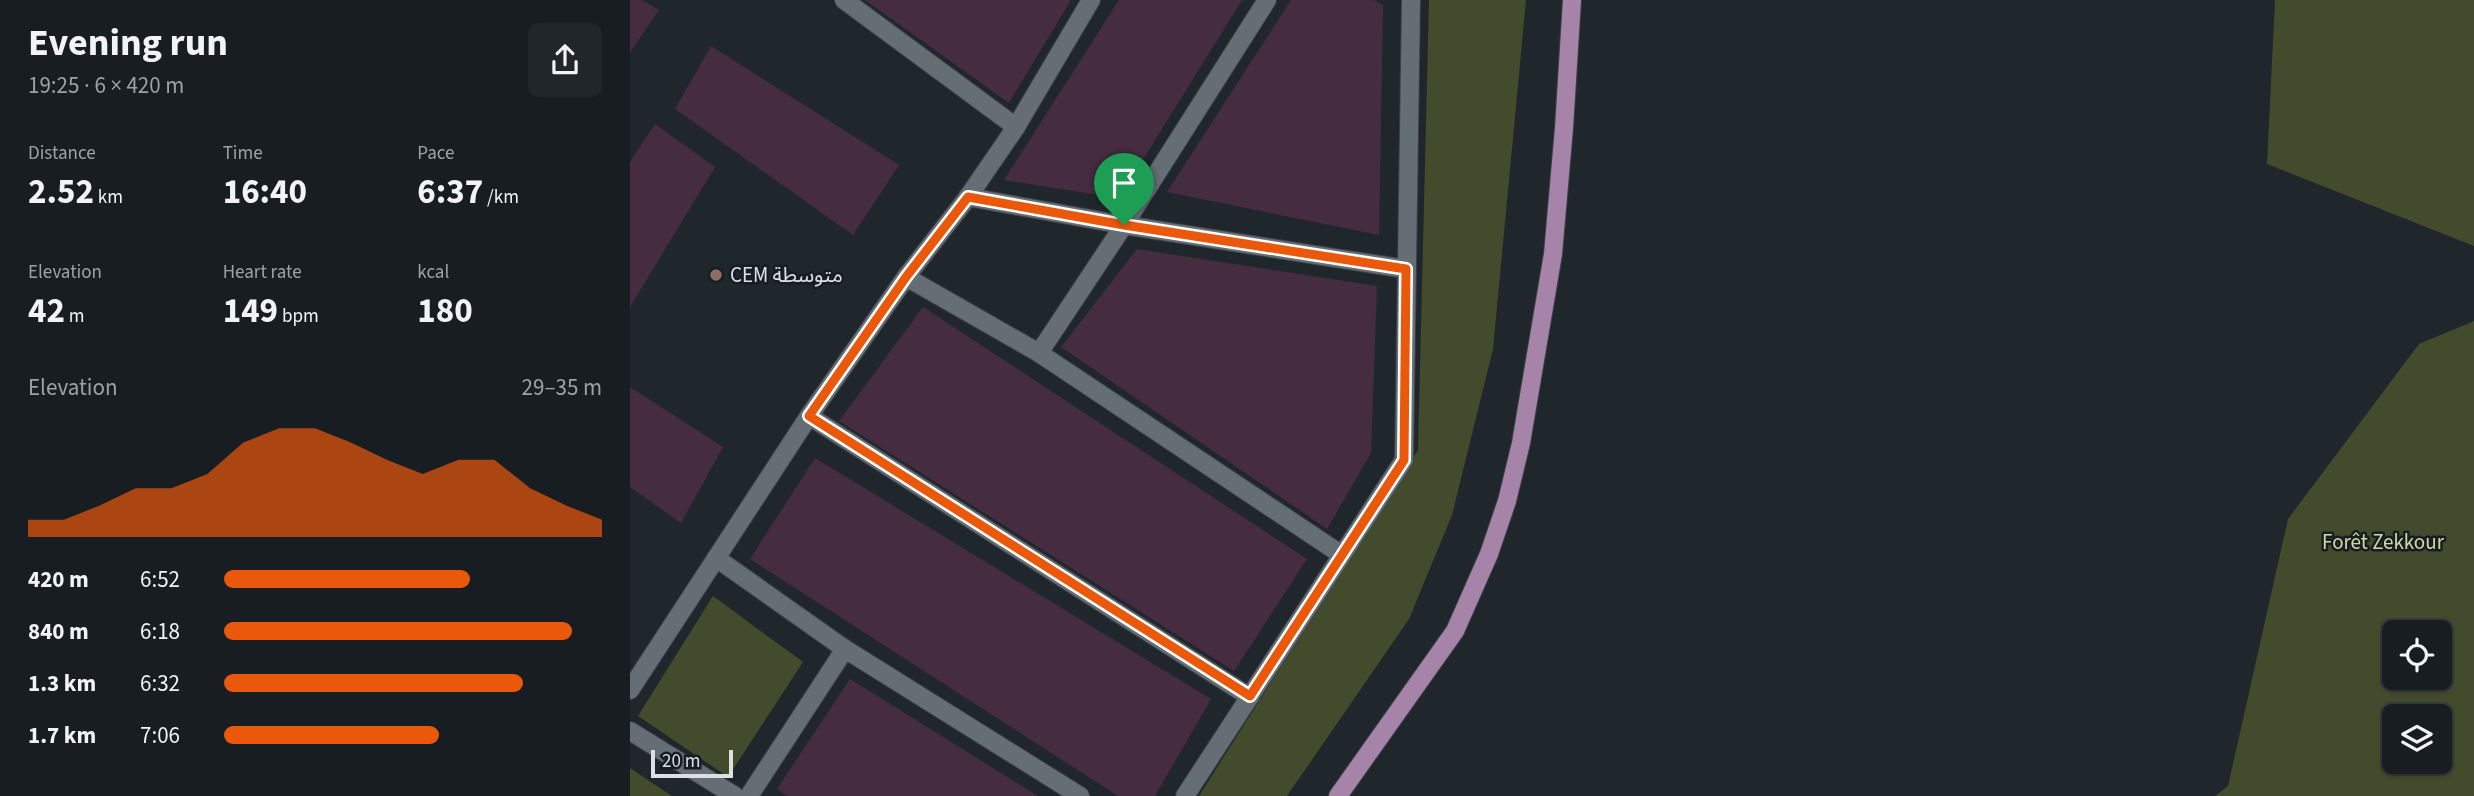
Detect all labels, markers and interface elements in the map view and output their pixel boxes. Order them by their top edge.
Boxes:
text: Evening run [28,16,228,70]
button: share [528,23,602,97]
text: 19:25 · 6 × 420 m [28,69,184,102]
text: Distance [28,140,96,167]
text: Time [223,140,263,167]
text: Pace [417,140,455,167]
pin [1094,153,1154,225]
icon: arrive [1105,164,1143,202]
text: 2.52 [28,167,94,217]
text: 16:40 [223,167,307,217]
text: 6:37 [417,167,483,217]
text: km [94,184,123,211]
text: /km [483,184,519,211]
text: Elevation [28,259,102,286]
text: Heart rate [223,259,302,286]
text: kcal [417,259,449,286]
place label: CEM متوسطة [730,260,843,290]
marker: CEM متوسطة [708,267,724,283]
text: 42 [28,286,65,336]
text: 149 [223,286,278,336]
text: 180 [417,286,473,336]
text: m [65,303,85,330]
text: bpm [278,303,319,330]
text: Elevation [28,371,118,404]
text: 29–35 m [522,371,602,404]
park label: Forêt Zekkour [2322,527,2445,557]
text: 420 m [28,563,89,596]
text: 6:52 [140,563,180,596]
text: 840 m [28,615,89,648]
text: 6:18 [140,615,180,648]
map controls [2382,620,2452,774]
button: locate [2382,620,2452,690]
text: 1.3 km [28,667,96,700]
text: 6:32 [140,667,180,700]
button: layers [2382,704,2452,774]
text: 1.7 km [28,719,96,752]
text: 7:06 [140,719,180,752]
scale bar [651,747,733,779]
text: 20 m [662,748,700,775]

